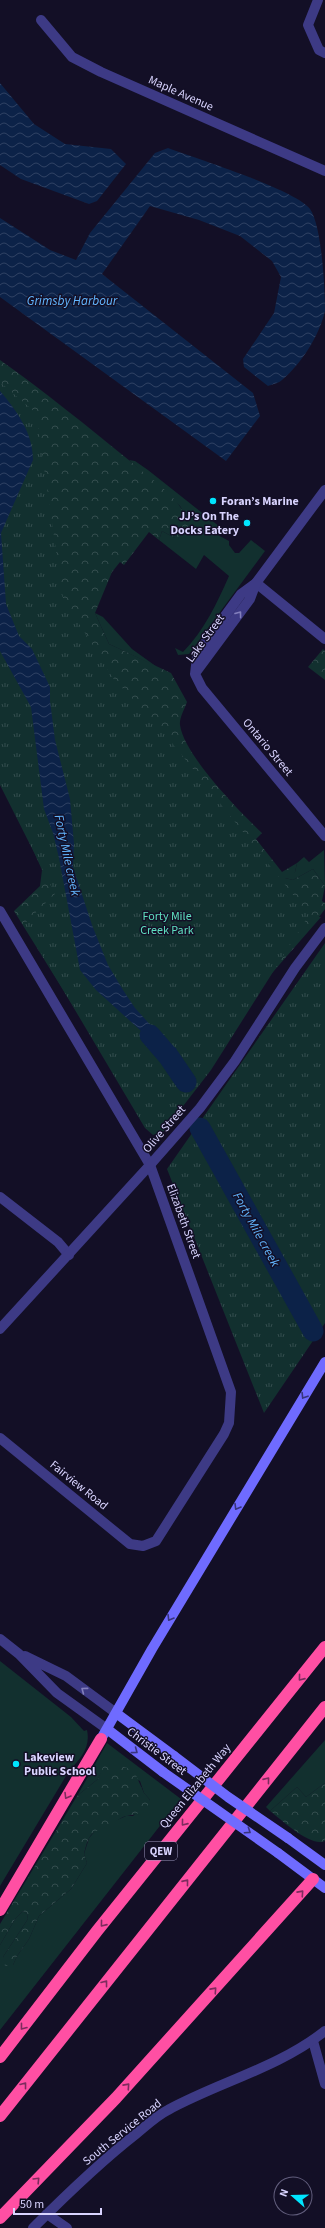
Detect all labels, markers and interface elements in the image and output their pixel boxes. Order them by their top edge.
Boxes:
street label: Maple Avenue [145,71,216,115]
water label: Grimsby Harbour [27,292,118,310]
place label: Foran’s Marine [221,493,299,510]
marker: Foran’s Marine [208,496,218,506]
place label: JJ’s On The Docks Eatery [170,508,240,539]
marker: JJ’s On The Docks Eatery [242,518,252,528]
street label: Lake Street [182,611,229,666]
one-way arrow [234,611,241,618]
street label: Ontario Street [238,715,297,780]
water label: Forty Mile creek [50,813,85,898]
park label: Forty Mile Creek Park [140,908,194,939]
street label: Olive Street [139,1102,190,1157]
street label: Elizabeth Street [162,1181,205,1261]
water label: Forty Mile creek [228,1189,284,1271]
one-way arrow [302,1391,309,1398]
street label: Fairview Road [46,1457,111,1514]
one-way arrow [234,1503,241,1510]
one-way arrow [168,1614,175,1621]
one-way arrow [298,1673,305,1680]
one-way arrow [82,1688,89,1695]
street label: Christie Street [123,1723,190,1779]
street label: Queen Elizabeth Way [156,1740,235,1832]
one-way arrow [130,1746,137,1753]
place label: Lakeview Public School [24,1749,96,1780]
marker: Lakeview Public School [11,1759,21,1769]
one-way arrow [262,1778,269,1785]
one-way arrow [64,1792,71,1800]
one-way arrow [182,1818,189,1825]
one-way arrow [244,1826,251,1834]
road number: QEW [145,1842,177,1860]
one-way arrow [181,1879,188,1886]
one-way arrow [296,1890,303,1898]
one-way arrow [100,1920,107,1927]
one-way arrow [100,1981,107,1988]
one-way arrow [210,1987,217,1995]
one-way arrow [20,2023,28,2030]
one-way arrow [20,2083,27,2090]
one-way arrow [122,2083,130,2091]
street label: South Service Road [79,2095,165,2170]
north arrow [273,2176,313,2216]
one-way arrow [32,2177,40,2185]
text: N [276,2187,292,2199]
scale bar [14,2190,101,2216]
text: 50 m [20,2196,44,2213]

